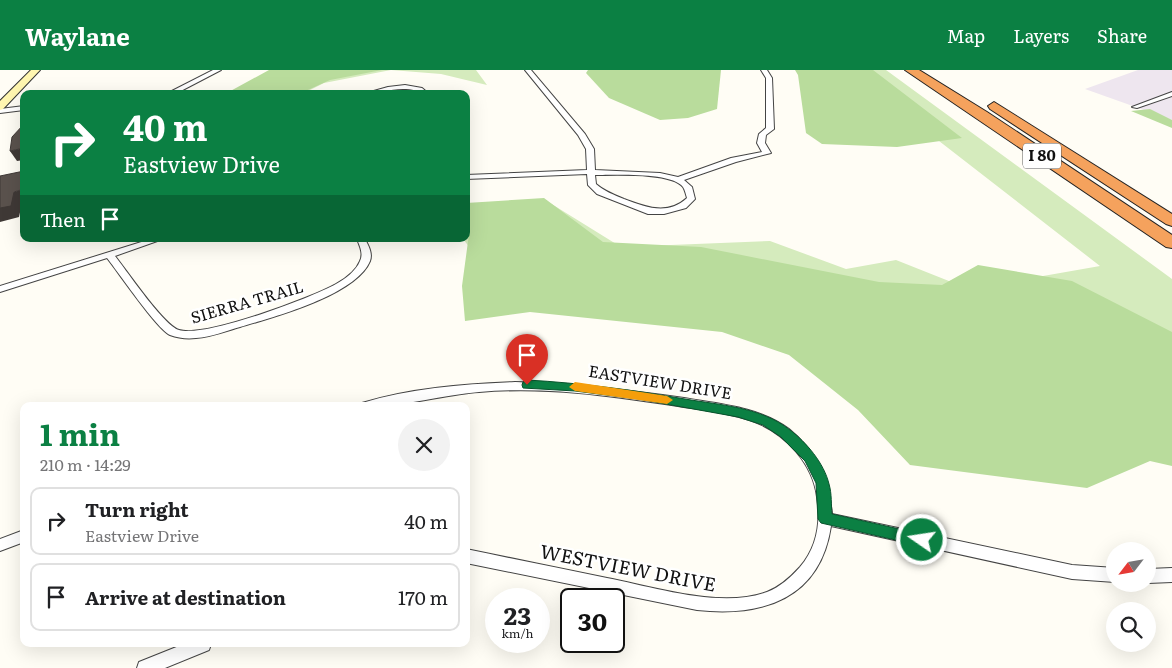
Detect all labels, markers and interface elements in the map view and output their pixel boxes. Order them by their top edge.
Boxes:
text: Waylane [25,18,130,53]
text: Map [947,22,985,49]
text: Layers [1013,22,1069,49]
text: Share [1097,22,1147,49]
text: 40 m [123,100,208,152]
icon: right [40,110,105,175]
road number: I 80 [1023,144,1061,168]
text: Eastview Drive [123,147,280,180]
text: Then [40,205,86,233]
icon: arrive [96,205,124,233]
street label: SIERRA TRAIL [187,273,306,329]
pin [506,334,548,385]
icon: arrive [513,341,541,369]
street label: EASTVIEW DRIVE [587,358,733,404]
text: 1 min [40,411,120,455]
button: close [398,419,450,471]
text: 210 m · 14:29 [40,452,131,476]
text: Turn right [85,495,189,523]
icon: right [42,507,70,535]
text: 40 m [404,507,448,535]
position arrow [895,513,947,565]
text: Eastview Drive [85,523,199,547]
street label: WESTVIEW DRIVE [538,536,718,598]
north arrow [1106,542,1156,592]
map controls [1106,542,1156,652]
icon: arrive [42,583,70,611]
text: Arrive at destination [85,583,286,611]
text: 170 m [398,583,448,611]
speed limit sign: 30 [560,588,625,653]
text: 23 [504,596,531,633]
button: search [1106,602,1156,652]
text: km/h [502,624,533,642]

